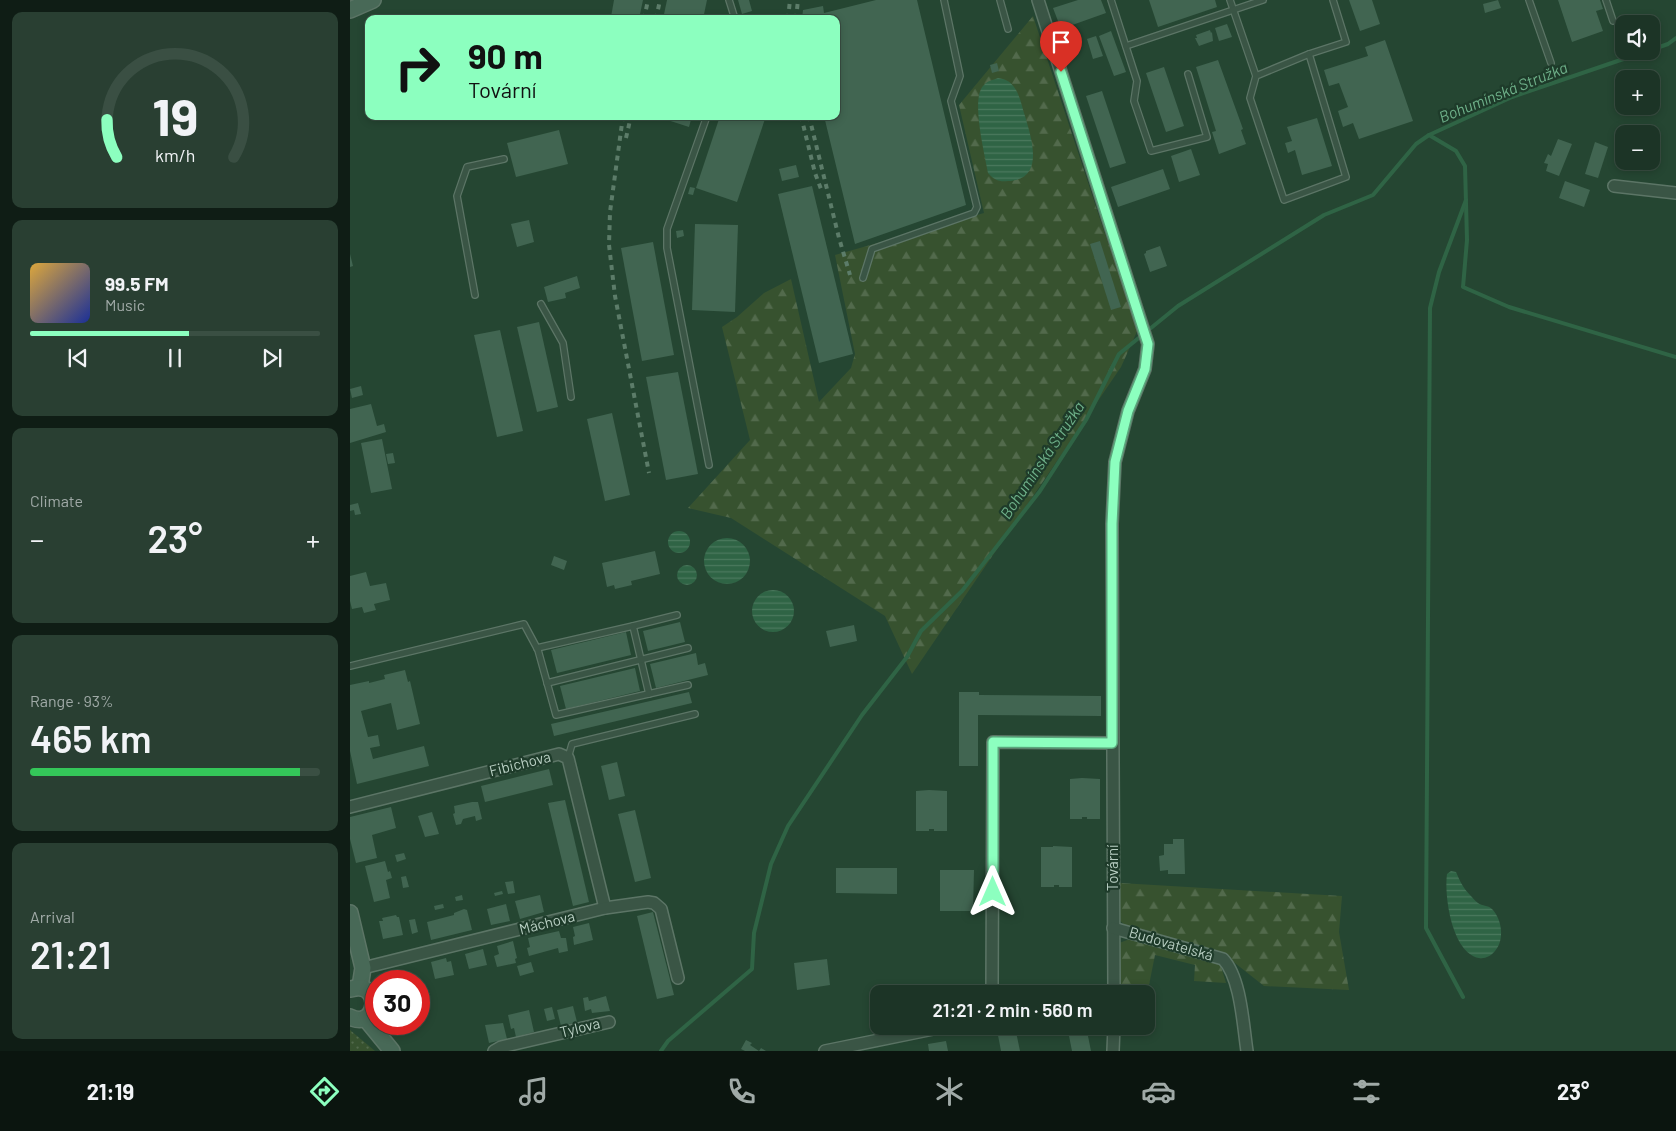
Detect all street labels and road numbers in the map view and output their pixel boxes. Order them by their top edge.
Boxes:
street label: Fibichova [487,747,552,779]
street label: Tovární [1103,845,1121,891]
street label: Máchova [517,906,576,938]
street label: Budovatelská [1127,922,1215,964]
street label: Tylova [558,1013,602,1041]

